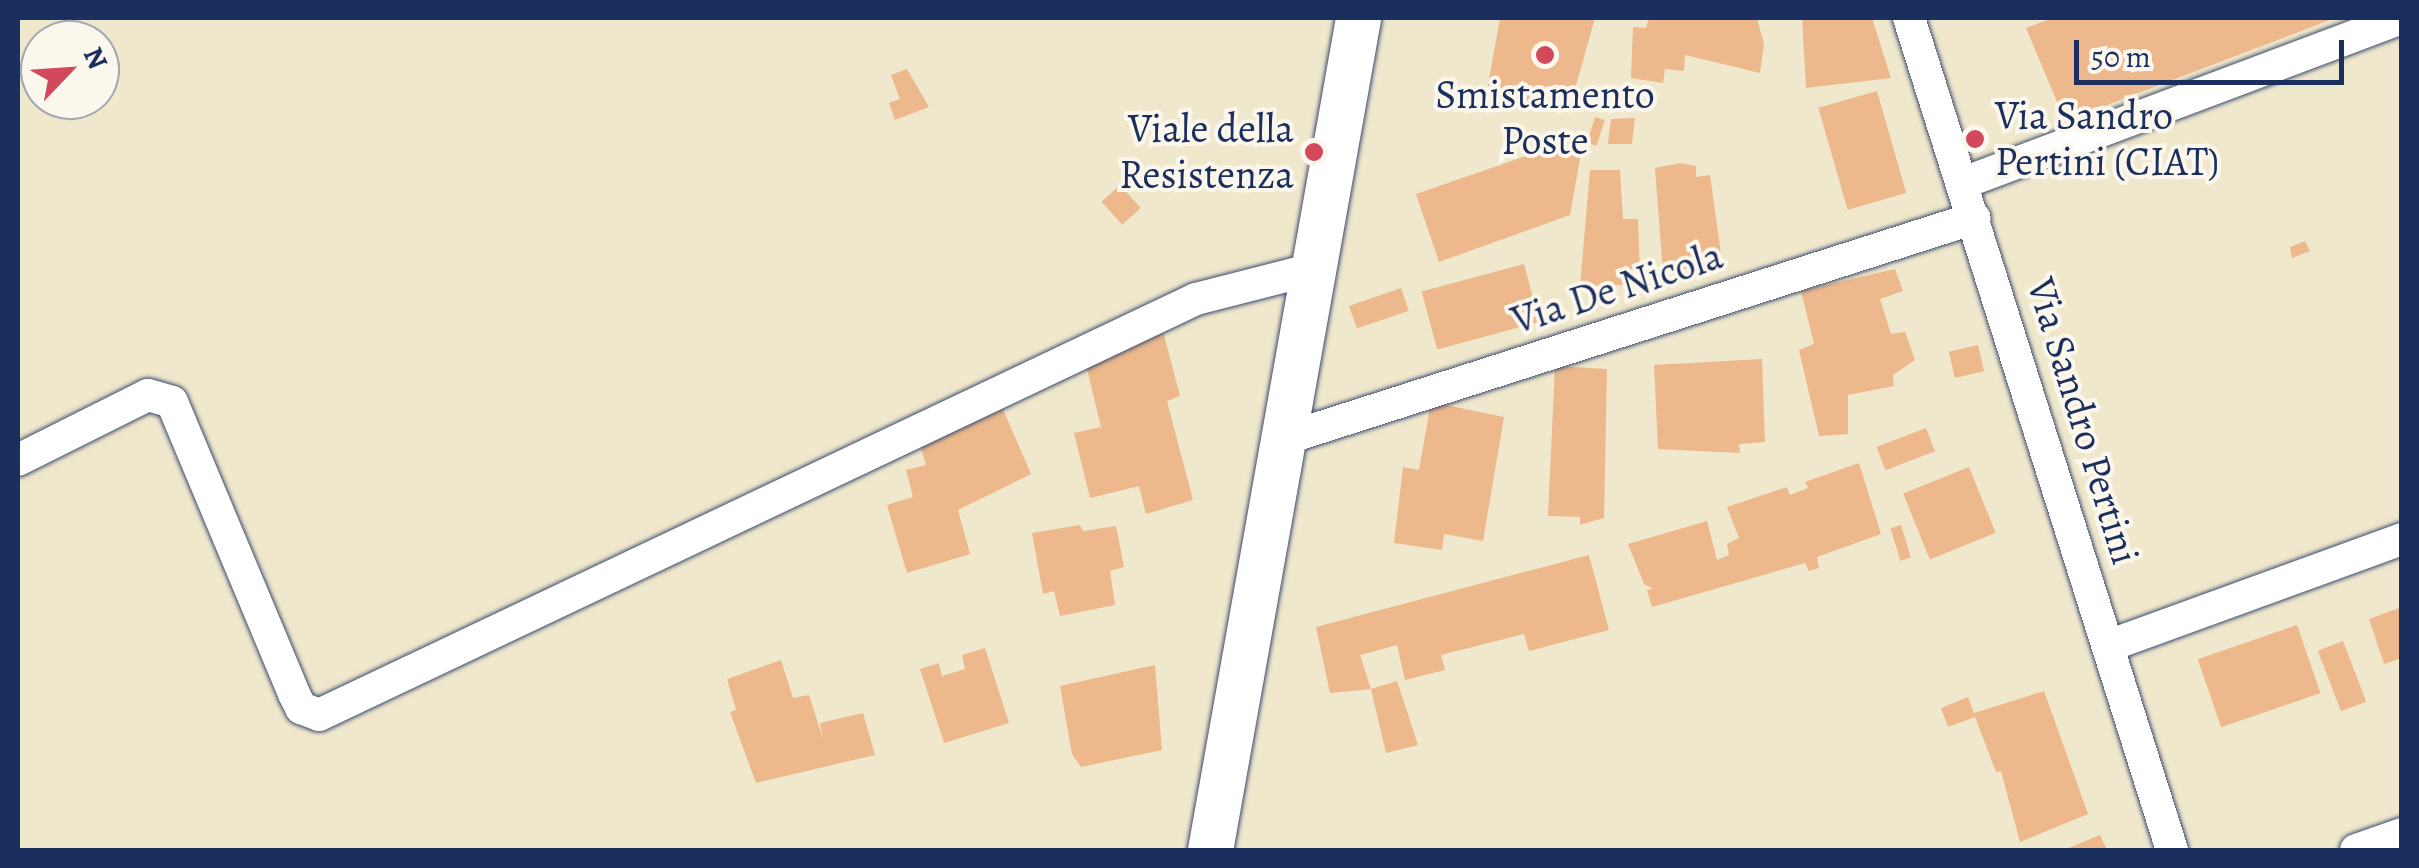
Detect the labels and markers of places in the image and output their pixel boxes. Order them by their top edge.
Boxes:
marker: Smistamento Poste [1534,44,1556,66]
place label: Smistamento Poste [1435,71,1655,165]
place label: Via Sandro Pertini (CIAT) [1995,92,2219,186]
place label: Viale della Resistenza [1119,105,1294,199]
marker: Via Sandro Pertini (CIAT) [1964,128,1986,150]
marker: Viale della Resistenza [1303,141,1325,163]

